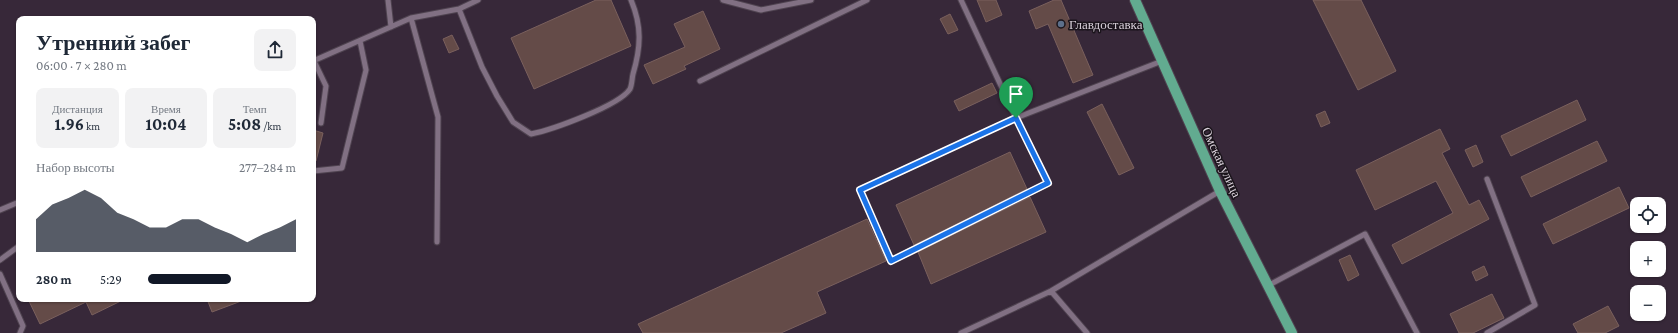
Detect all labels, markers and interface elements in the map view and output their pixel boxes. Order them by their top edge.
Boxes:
place label: Главдоставка [1069,17,1143,32]
marker: Главдоставка [1056,19,1066,29]
button: share [254,29,296,71]
text: Утренний забег [36,30,190,55]
text: 06:00 · 7 × 280 m [36,58,127,73]
pin [999,77,1033,118]
icon: arrive [1005,83,1027,105]
text: Дистанция [52,103,103,115]
text: Время [151,103,181,115]
text: Темп [243,103,267,115]
text: 1.96 [55,115,84,134]
text: 10:04 [146,115,186,134]
text: 5:08 [228,115,261,134]
text: km [84,120,100,132]
text: /km [261,120,281,132]
street label: Омская улица [1199,125,1244,200]
text: Набор высоты [36,160,115,175]
text: 277–284 m [239,160,296,175]
map controls [1630,197,1666,321]
button: locate [1630,197,1666,233]
button: + [1630,241,1666,277]
text: 280 m [36,272,72,287]
text: 5:29 [100,272,122,287]
button: − [1630,285,1666,321]

